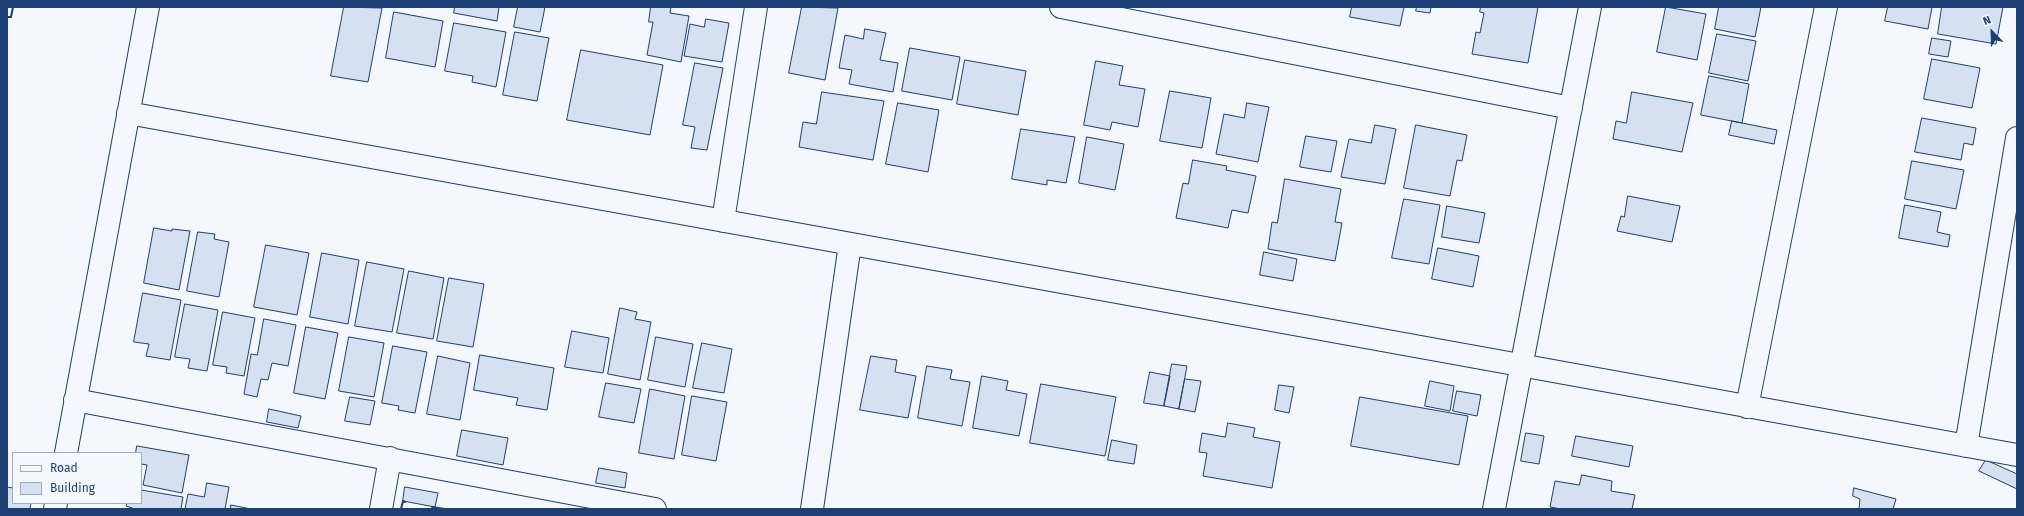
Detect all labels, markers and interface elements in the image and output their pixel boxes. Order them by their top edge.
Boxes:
north arrow [1972,12,2012,52]
text: N [1981,13,1993,28]
legend [12,452,142,504]
text: Road [50,461,78,475]
text: Building [50,481,95,495]

